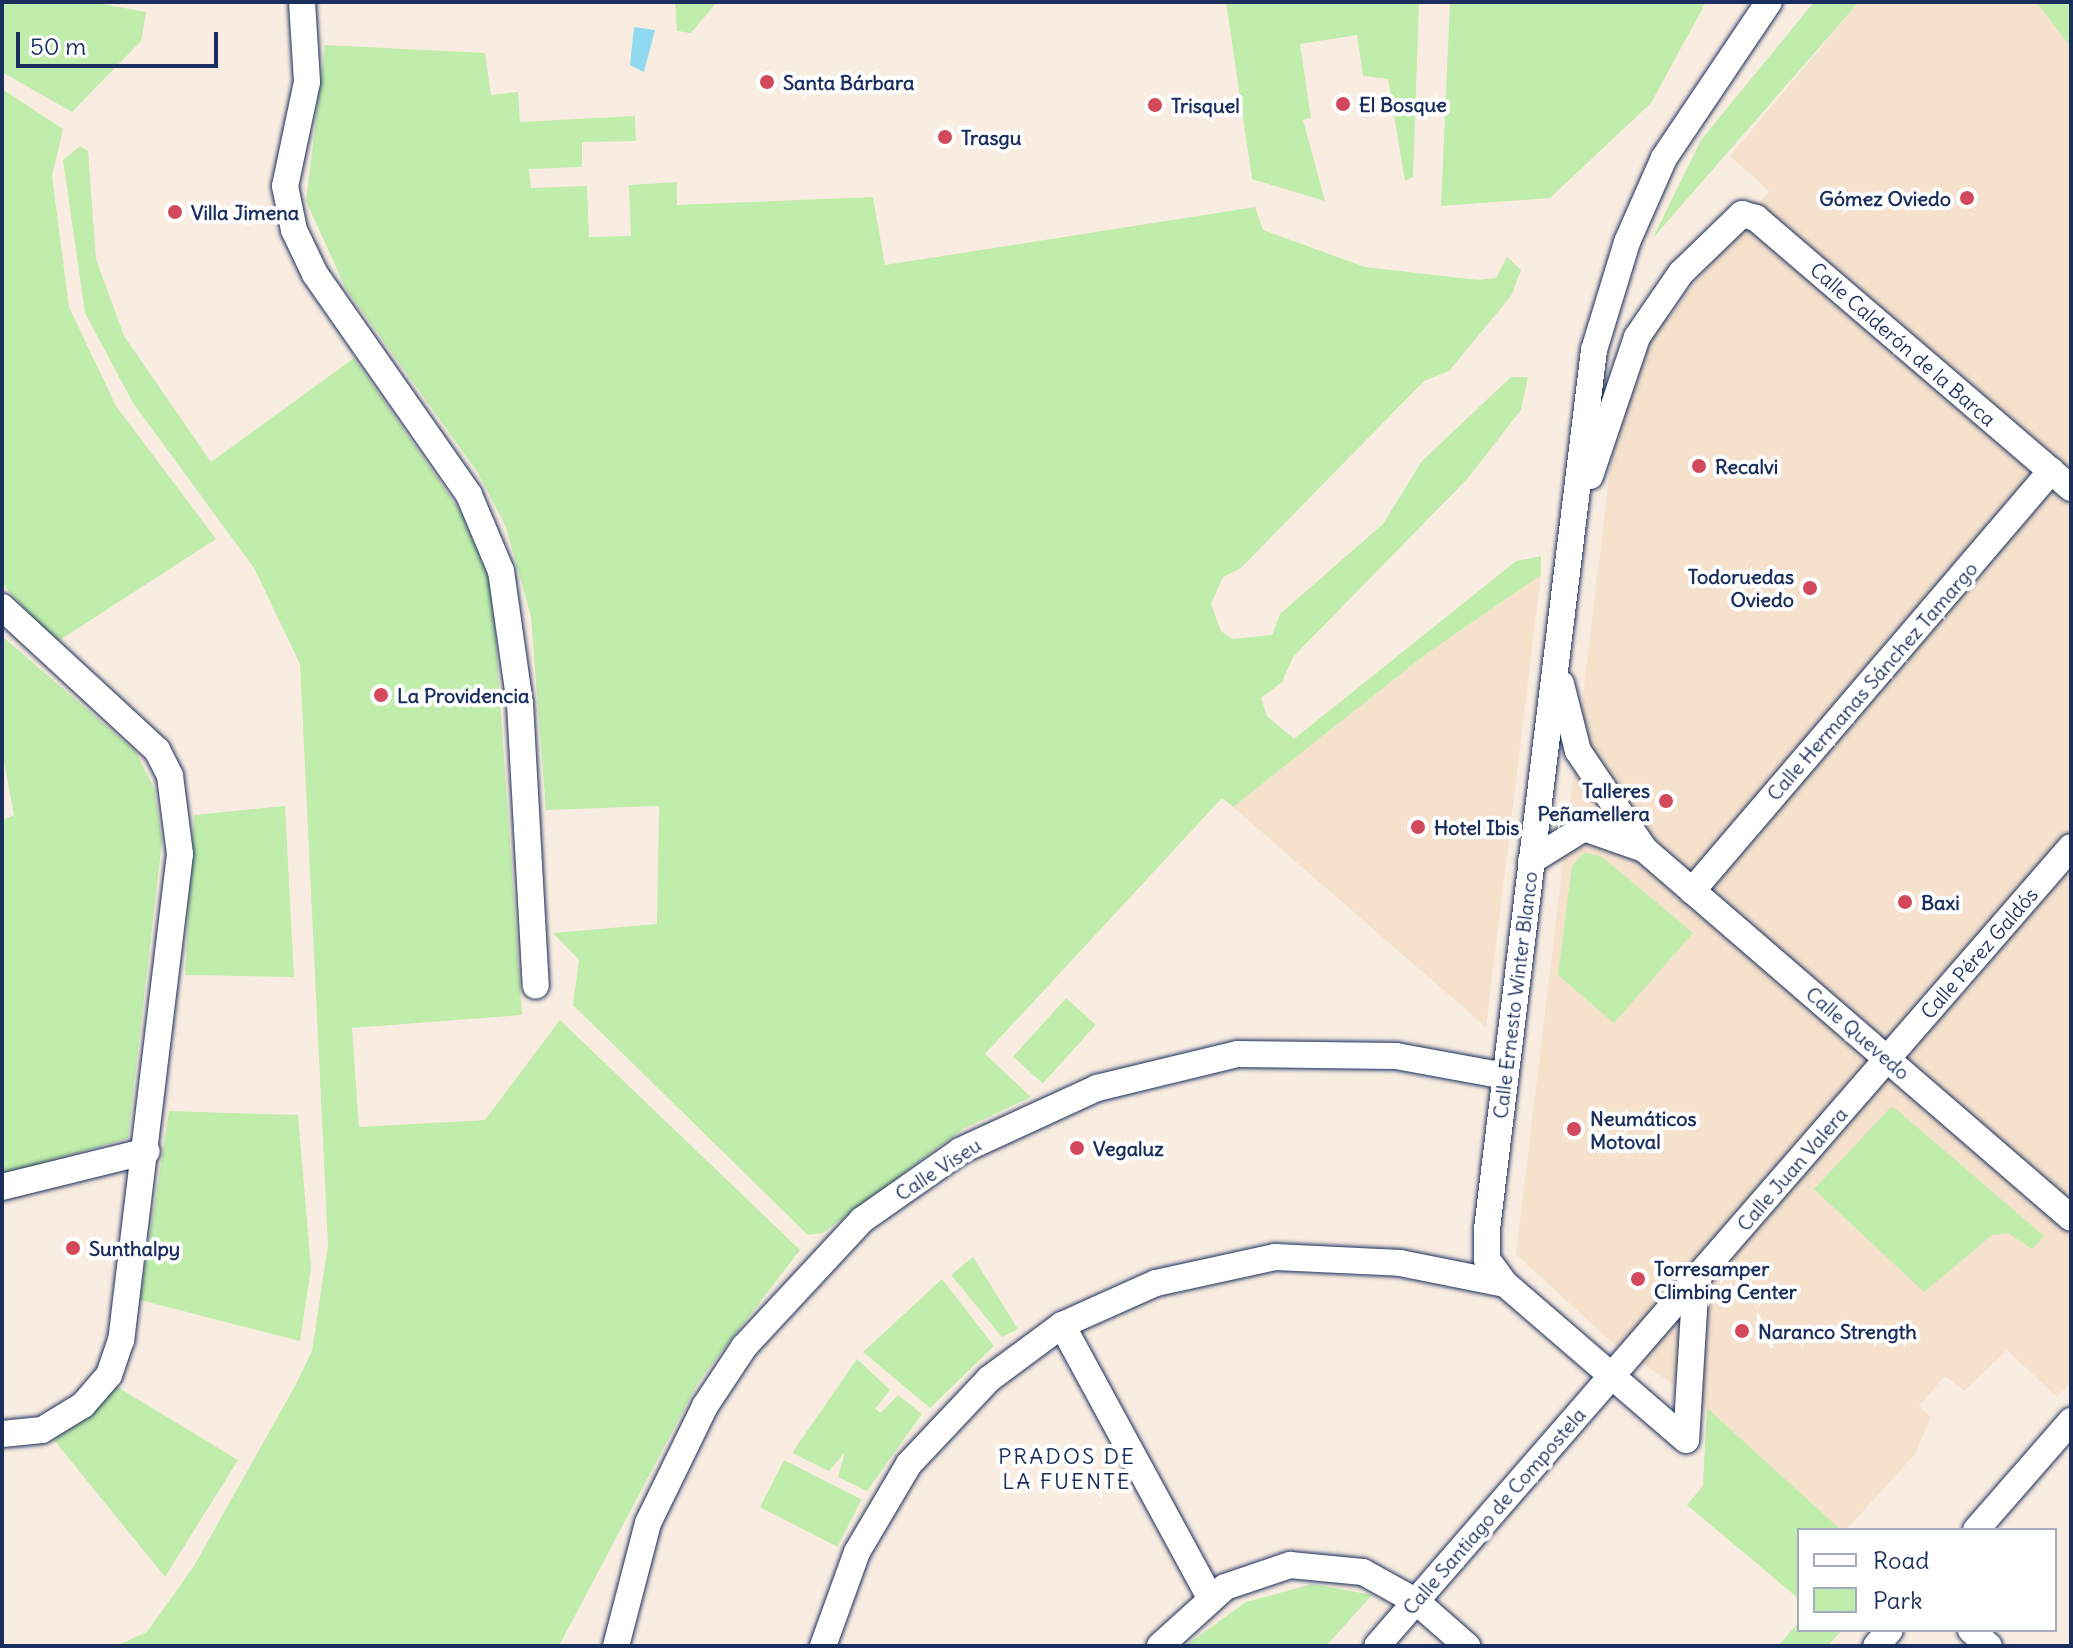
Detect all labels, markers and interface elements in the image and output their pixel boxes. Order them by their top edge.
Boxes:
scale bar [20,16,222,66]
text: 50 m [30,31,86,61]
place label: Santa Bárbara [783,70,914,94]
marker: Santa Bárbara [758,73,776,91]
place label: El Bosque [1359,92,1447,116]
place label: Trisquel [1171,93,1240,117]
marker: El Bosque [1334,95,1352,113]
marker: Trisquel [1146,96,1164,114]
place label: Trasgu [961,125,1021,149]
marker: Trasgu [936,128,954,146]
place label: Gómez Oviedo [1819,186,1951,210]
marker: Gómez Oviedo [1958,189,1976,207]
place label: Villa Jimena [191,200,299,224]
marker: Villa Jimena [166,203,184,221]
street label: Calle Calderón de la Barca [1805,257,2001,431]
place label: Recalvi [1715,454,1778,478]
marker: Recalvi [1690,457,1708,475]
street label: Calle Hermanas Sánchez Tamargo [1762,557,1982,805]
place label: Todoruedas Oviedo [1688,564,1794,611]
marker: Todoruedas Oviedo [1801,579,1819,597]
place label: La Providencia [397,683,529,707]
marker: La Providencia [372,686,390,704]
place label: Talleres Peñamellera [1538,778,1650,825]
marker: Talleres Peñamellera [1657,792,1675,810]
place label: Hotel Ibis [1434,815,1519,839]
marker: Hotel Ibis [1409,818,1427,836]
street label: Calle Ernesto Winter Blanco [1488,870,1542,1120]
street label: Calle Pérez Galdós [1915,882,2043,1024]
place label: Baxi [1921,890,1960,914]
marker: Baxi [1896,893,1914,911]
street label: Calle Quevedo [1801,981,1915,1085]
street label: Calle Juan Valera [1732,1102,1852,1236]
place label: Neumáticos Motoval [1590,1106,1697,1153]
marker: Neumáticos Motoval [1565,1120,1583,1138]
street label: Calle Viseu [891,1132,985,1206]
place label: Vegaluz [1093,1136,1164,1160]
marker: Vegaluz [1068,1139,1086,1157]
place label: Sunthalpy [89,1236,180,1260]
marker: Sunthalpy [64,1239,82,1257]
place label: Torresamper Climbing Center [1654,1256,1797,1303]
marker: Torresamper Climbing Center [1629,1270,1647,1288]
place label: Naranco Strength [1758,1319,1917,1343]
marker: Naranco Strength [1733,1322,1751,1340]
street label: Calle Santiago de Compostela [1398,1403,1590,1619]
district label: PRADOS DE LA FUENTE [998,1443,1136,1494]
legend [1797,1528,2057,1632]
text: Road [1873,1545,1929,1575]
text: Park [1873,1585,1923,1615]

